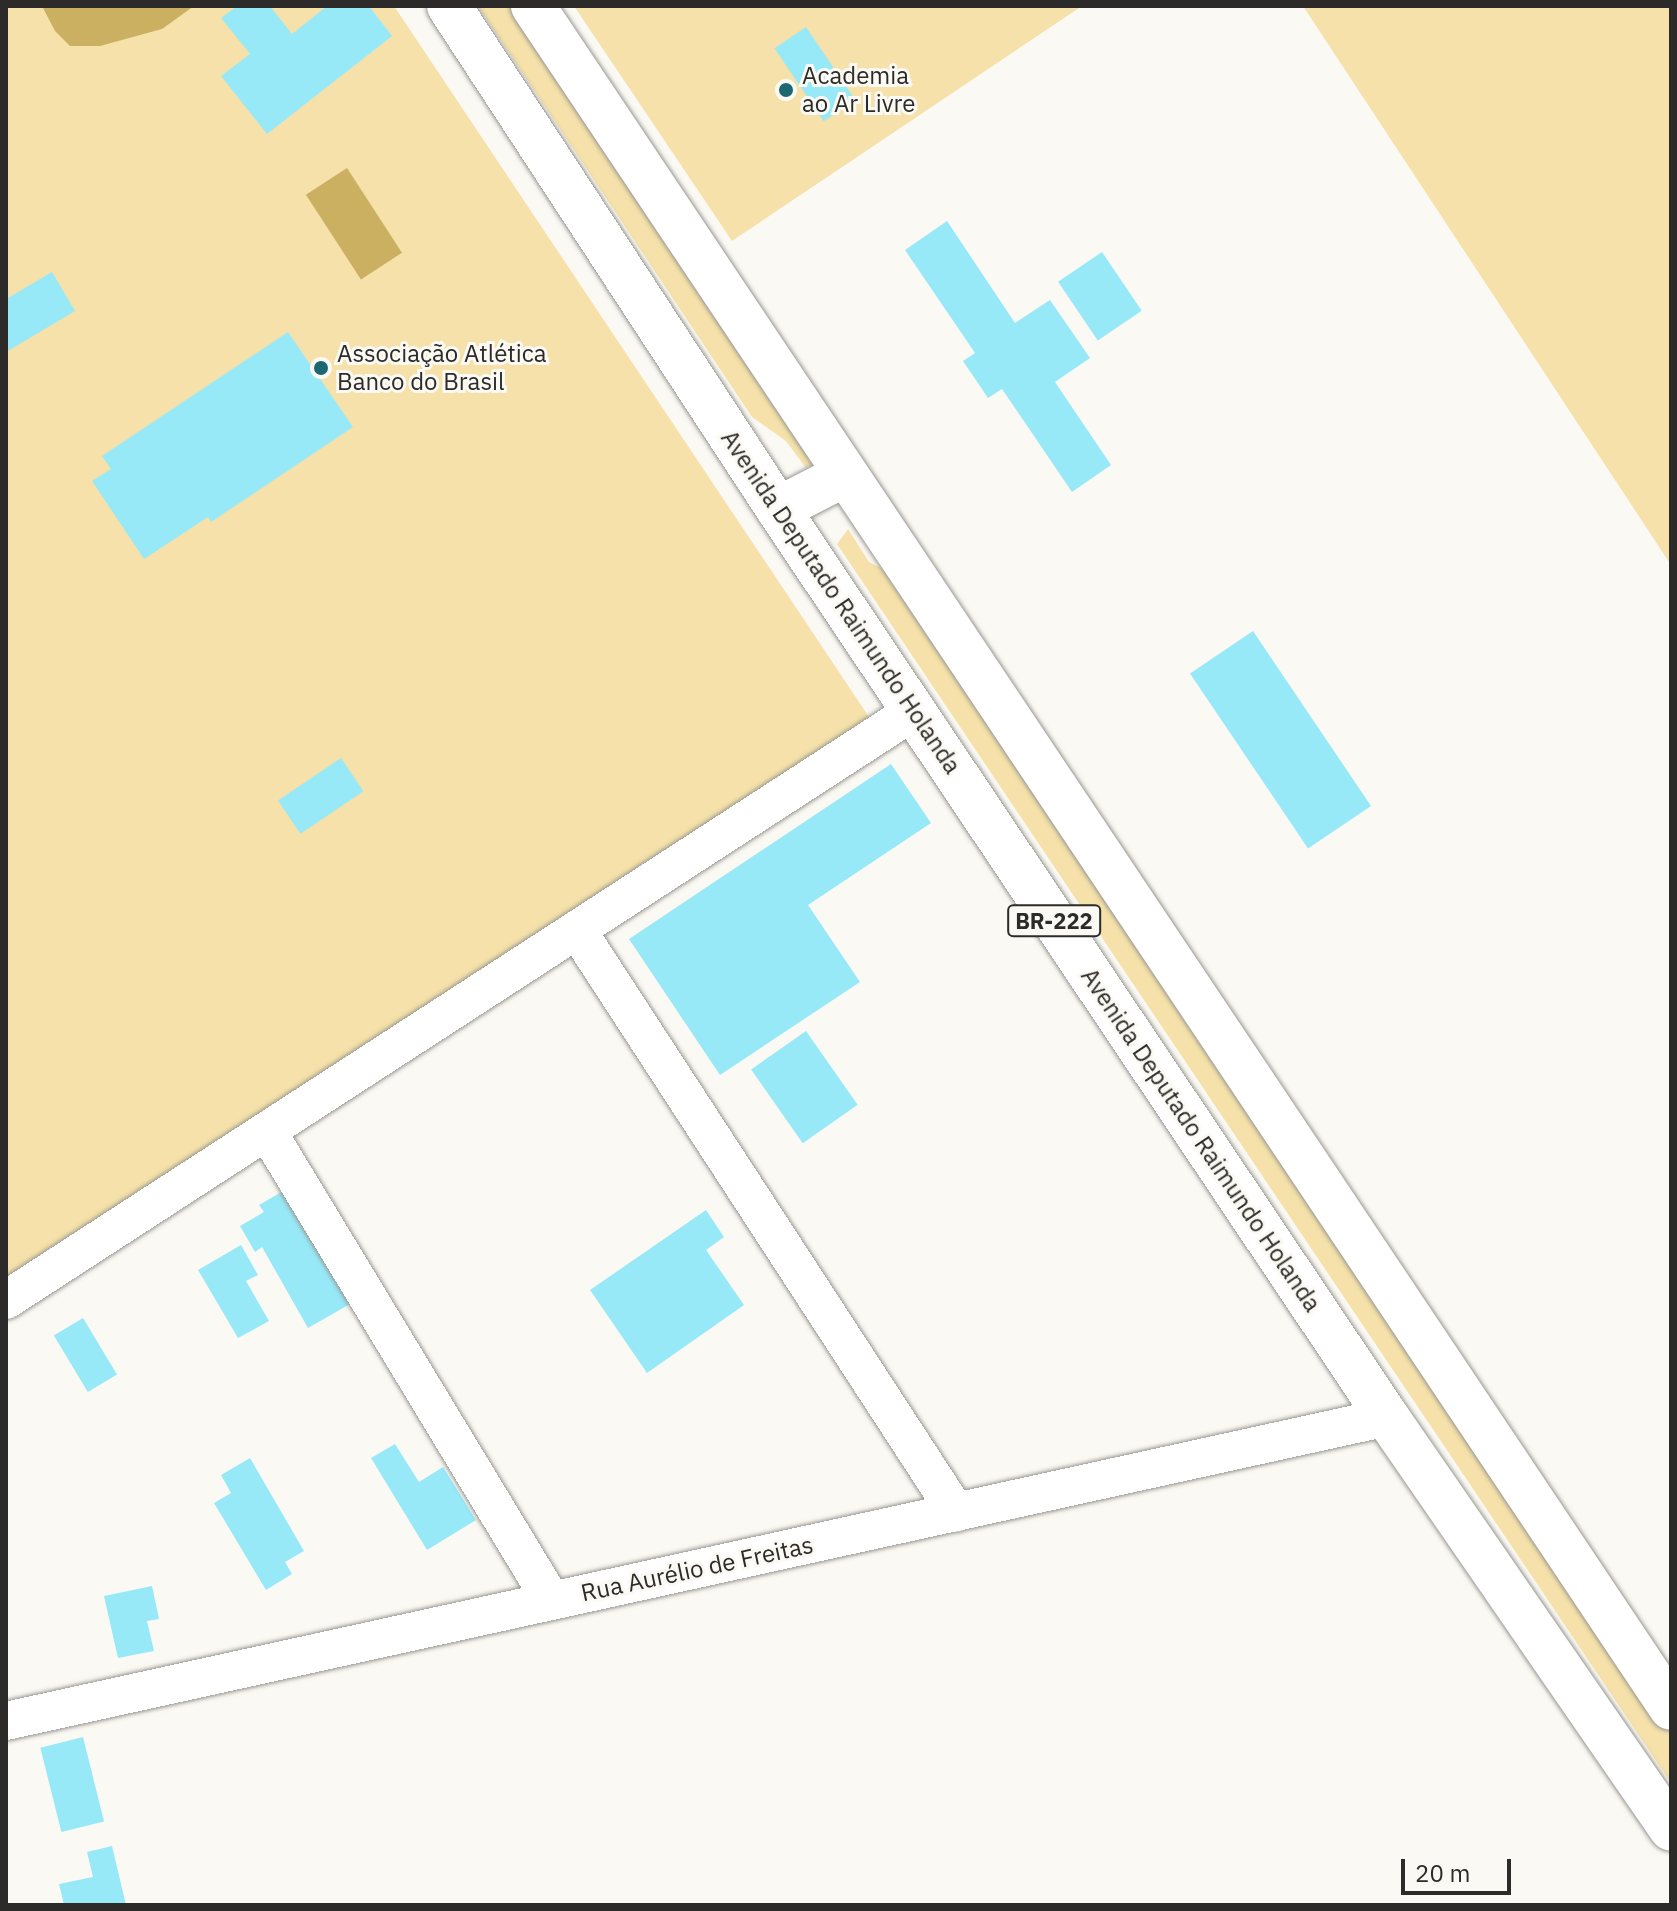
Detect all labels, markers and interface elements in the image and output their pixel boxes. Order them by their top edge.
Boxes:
place label: Academia ao Ar Livre [802,62,915,118]
marker: Academia ao Ar Livre [777,81,795,99]
place label: Associação Atlética Banco do Brasil [337,340,547,396]
marker: Associação Atlética Banco do Brasil [312,359,330,377]
street label: Avenida Deputado Raimundo Holanda [715,425,967,779]
road number: BR-222 [1006,903,1102,939]
street label: Avenida Deputado Raimundo Holanda [1075,963,1327,1317]
street label: Rua Aurélio de Freitas [578,1530,816,1608]
scale bar [1405,1843,1515,1893]
text: 20 m [1415,1857,1470,1889]

